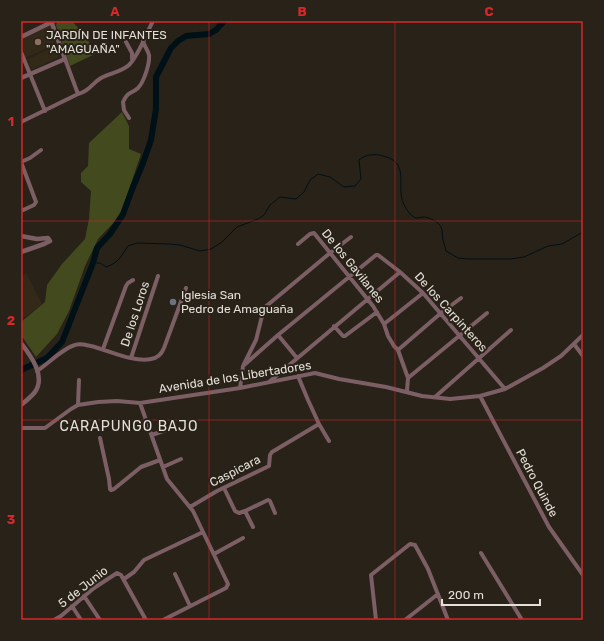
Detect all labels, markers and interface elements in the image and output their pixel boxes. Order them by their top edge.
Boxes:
text: A [110,4,120,19]
text: B [297,4,307,19]
text: C [484,4,494,19]
place label: JARDÍN DE INFANTES "AMAGUAÑA" [46,28,167,56]
marker: JARDÍN DE INFANTES "AMAGUAÑA" [33,37,43,47]
text: 1 [8,114,14,129]
street label: De los Gavilanes [319,226,387,306]
street label: De los Carpinteros [412,269,490,355]
street label: De los Loros [118,280,152,348]
place label: Iglesia San Pedro de Amaguaña [181,288,293,316]
marker: Iglesia San Pedro de Amaguaña [168,297,178,307]
text: 2 [7,313,15,328]
street label: Avenida de los Libertadores [158,358,312,396]
district label: CARAPUNGO BAJO [60,418,198,435]
street label: Pedro Quinde [513,447,561,520]
street label: Caspicara [207,452,263,490]
text: 3 [7,512,16,527]
street label: 5 de Junio [56,563,111,611]
scale bar [442,581,540,607]
text: 200 m [448,588,484,602]

